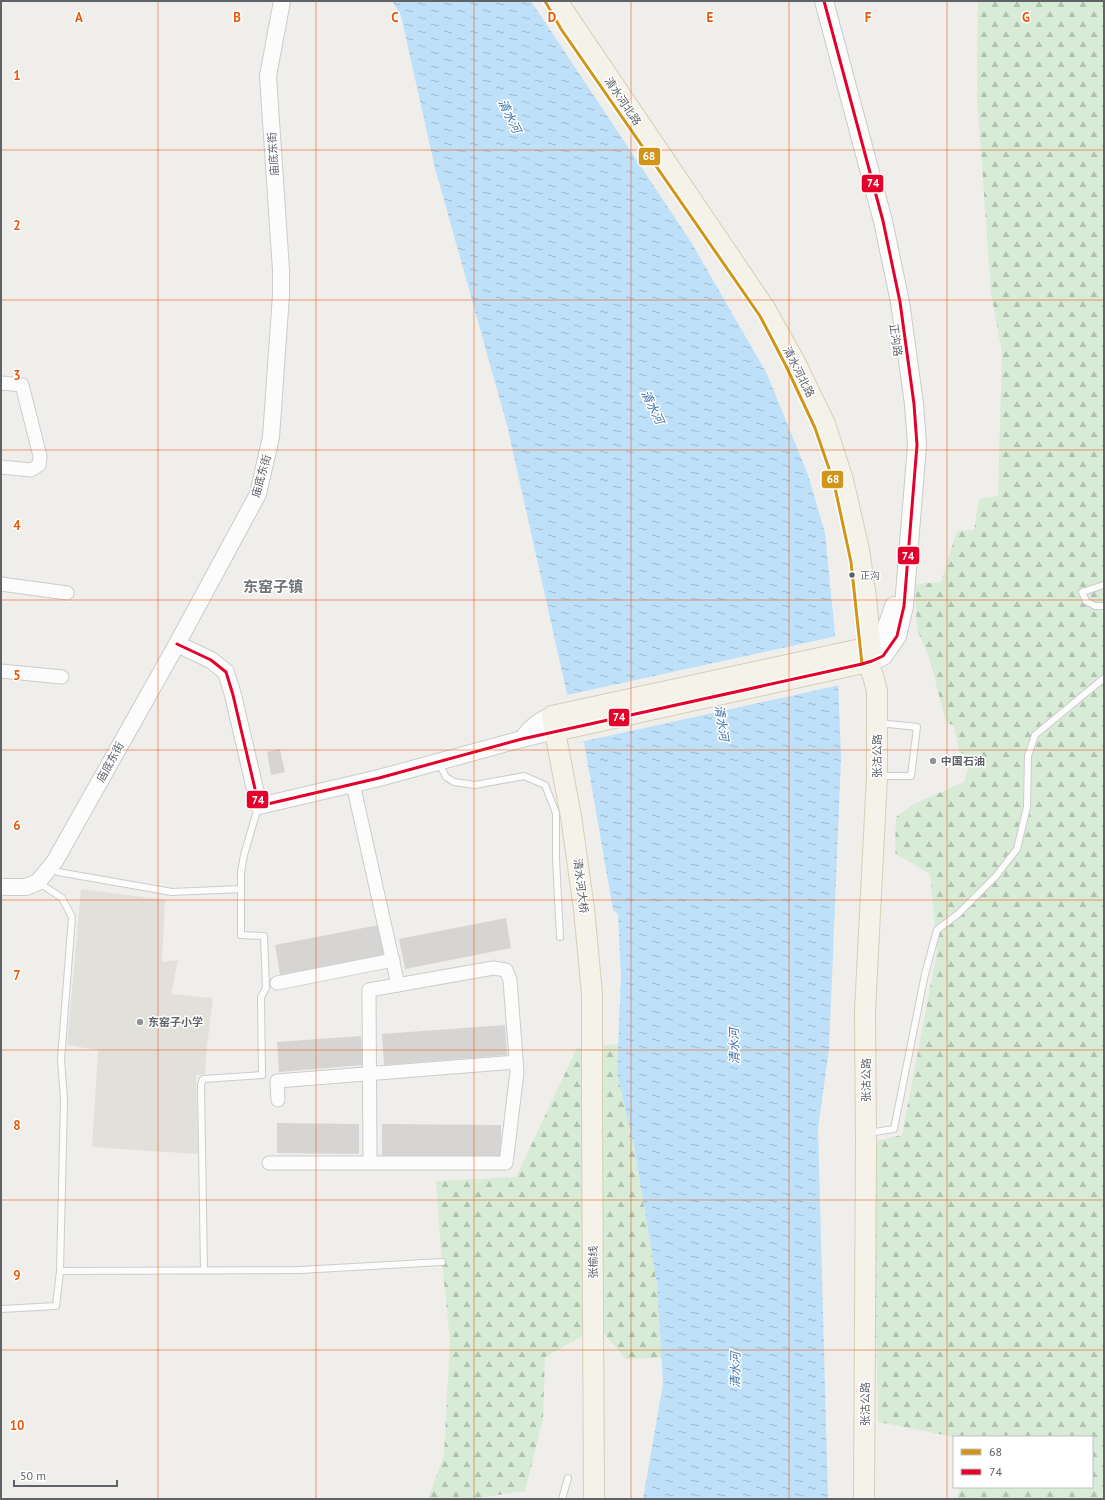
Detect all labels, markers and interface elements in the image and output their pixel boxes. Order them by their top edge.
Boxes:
text: A [75,9,83,26]
text: B [233,9,241,26]
text: C [391,9,399,26]
text: D [548,9,556,26]
text: E [707,9,714,26]
text: F [865,9,872,26]
text: G [1022,9,1030,26]
text: 1 [13,67,21,84]
street label: 清水河北路 [602,74,644,128]
water label: 清水河 [495,97,526,137]
street label: 庙底东街 [264,132,282,176]
line badge: 68 [638,147,661,166]
text: 68 [643,149,655,163]
line badge: 74 [861,174,884,193]
text: 74 [867,176,880,190]
text: 2 [13,217,21,234]
street label: 正沟路 [887,323,905,357]
street label: 清水河北路 [780,344,818,400]
text: 3 [13,367,21,384]
water label: 清水河 [638,388,669,428]
street label: 庙底东街 [248,453,274,499]
line badge: 68 [821,470,844,489]
text: 68 [827,472,839,486]
text: 4 [13,517,21,534]
line badge: 74 [897,546,920,565]
text: 74 [902,549,915,563]
place label: 正沟 [860,569,880,582]
marker: 正沟 [847,570,857,580]
district label: 东窑子镇 [243,577,303,596]
text: 5 [13,667,21,684]
water label: 清水河 [712,704,732,744]
line badge: 74 [608,708,630,727]
text: 74 [613,710,626,724]
street label: 张沽公路 [870,734,884,778]
street label: 庙底东街 [93,739,127,785]
place label: 中国石油 [941,754,985,768]
marker: 中国石油 [928,756,938,766]
line badge: 74 [246,790,269,809]
text: 74 [252,793,265,807]
text: 6 [13,817,21,834]
street label: 清水河大桥 [571,858,591,914]
text: 7 [13,967,21,984]
place label: 东窑子小学 [148,1015,203,1029]
marker: 东窑子小学 [135,1017,145,1027]
water label: 清水河 [726,1026,742,1064]
street label: 张沽公路 [859,1058,873,1102]
text: 8 [13,1117,21,1134]
street label: 张榆线 [586,1245,600,1279]
text: 9 [13,1267,21,1284]
water label: 清水河 [727,1350,743,1388]
street label: 张沽公路 [858,1382,872,1426]
text: 10 [10,1417,24,1434]
legend [953,1436,1093,1488]
text: 68 [989,1444,1002,1459]
scale bar [14,1462,117,1488]
text: 74 [989,1464,1003,1479]
text: 50 m [20,1468,46,1483]

